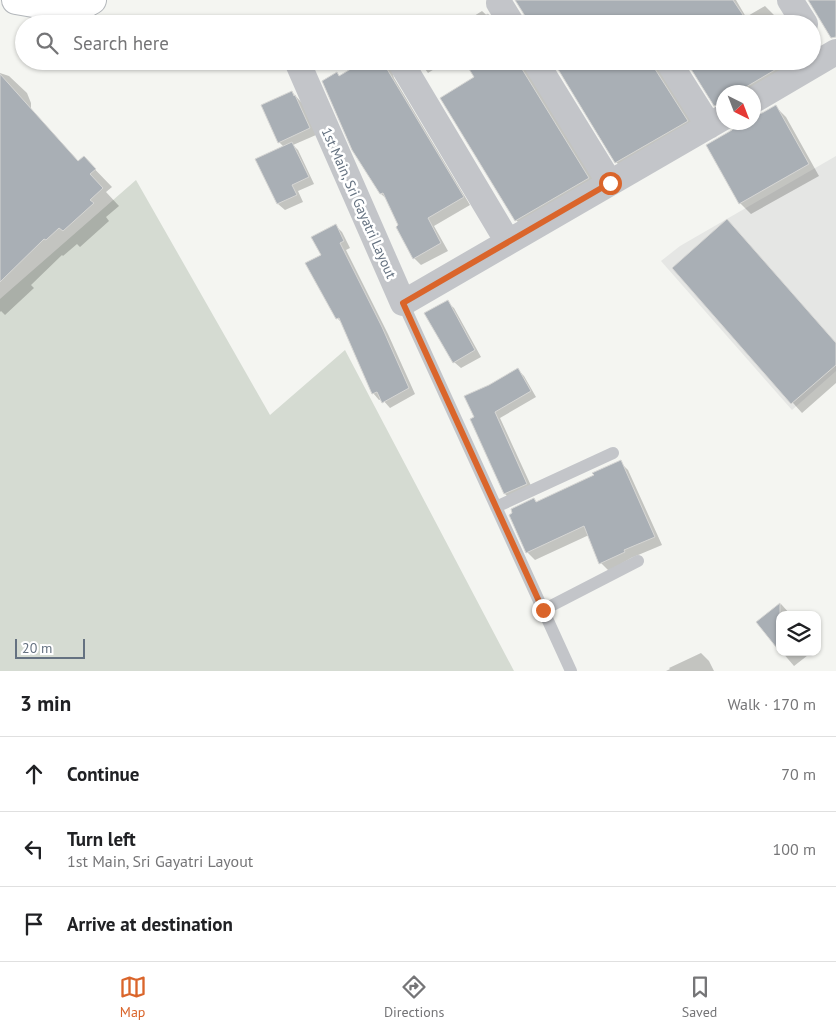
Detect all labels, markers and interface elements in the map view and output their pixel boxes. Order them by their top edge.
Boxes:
search box [15,15,821,70]
icon: search [33,29,61,57]
text: Search here [73,31,169,55]
north arrow [716,85,761,130]
street label: 1st Main, Sri Gayatri Layout [318,125,400,281]
route start [599,172,622,195]
route end [532,599,555,622]
map controls [776,611,821,656]
button: layers [776,611,821,656]
scale bar [15,636,85,659]
text: 20 m [22,639,52,657]
text: 3 min [20,690,71,717]
text: Walk · 170 m [727,694,816,714]
icon: ahead [20,760,48,788]
text: Continue [67,762,139,786]
text: 70 m [781,764,816,784]
text: Turn left [67,827,136,851]
icon: left [20,835,48,863]
text: 100 m [773,839,816,859]
text: 1st Main, Sri Gayatri Layout [67,851,253,871]
icon: arrive [20,910,48,938]
text: Arrive at destination [67,912,233,936]
tab: Map [119,973,147,1021]
tab: Directions [384,973,444,1021]
tab: Saved [682,973,717,1021]

